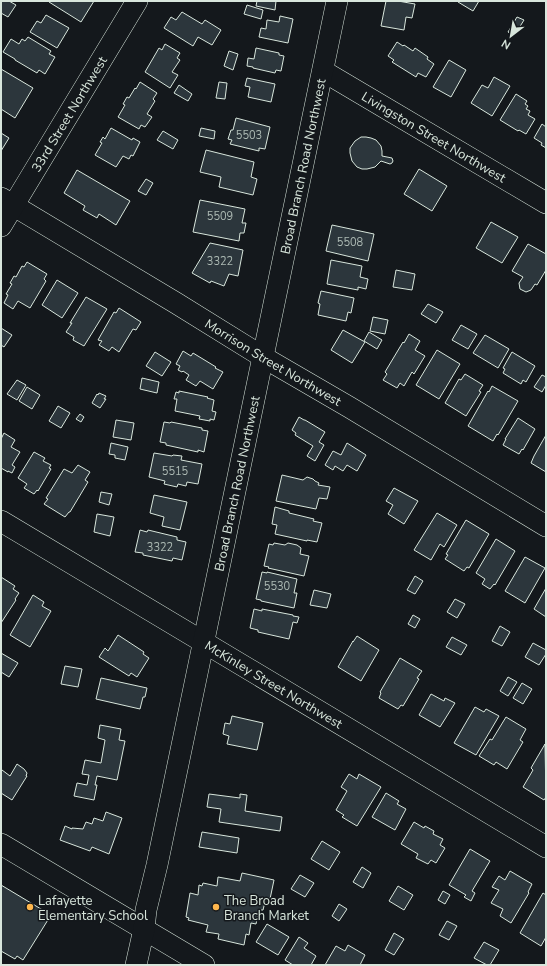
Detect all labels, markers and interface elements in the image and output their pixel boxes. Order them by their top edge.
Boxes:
north arrow [491,16,531,56]
text: N [499,36,513,53]
street label: 33rd Street Northwest [28,53,112,176]
street label: Broad Branch Road Northwest [277,77,331,256]
street label: Livingston Street Northwest [358,88,509,187]
house number: 5503 [236,128,262,143]
house number: 5509 [207,209,233,224]
house number: 5508 [337,235,364,250]
house number: 3322 [207,254,233,269]
street label: Morrison Street Northwest [201,315,345,411]
street label: Broad Branch Road Northwest [211,394,265,573]
house number: 5515 [162,464,189,479]
house number: 3322 [147,540,173,555]
house number: 5530 [264,579,291,594]
street label: McKinley Street Northwest [201,637,346,733]
place label: Lafayette Elementary School [38,892,148,925]
place label: The Broad Branch Market [224,892,309,925]
marker: Lafayette Elementary School [25,902,35,912]
marker: The Broad Branch Market [211,902,221,912]

